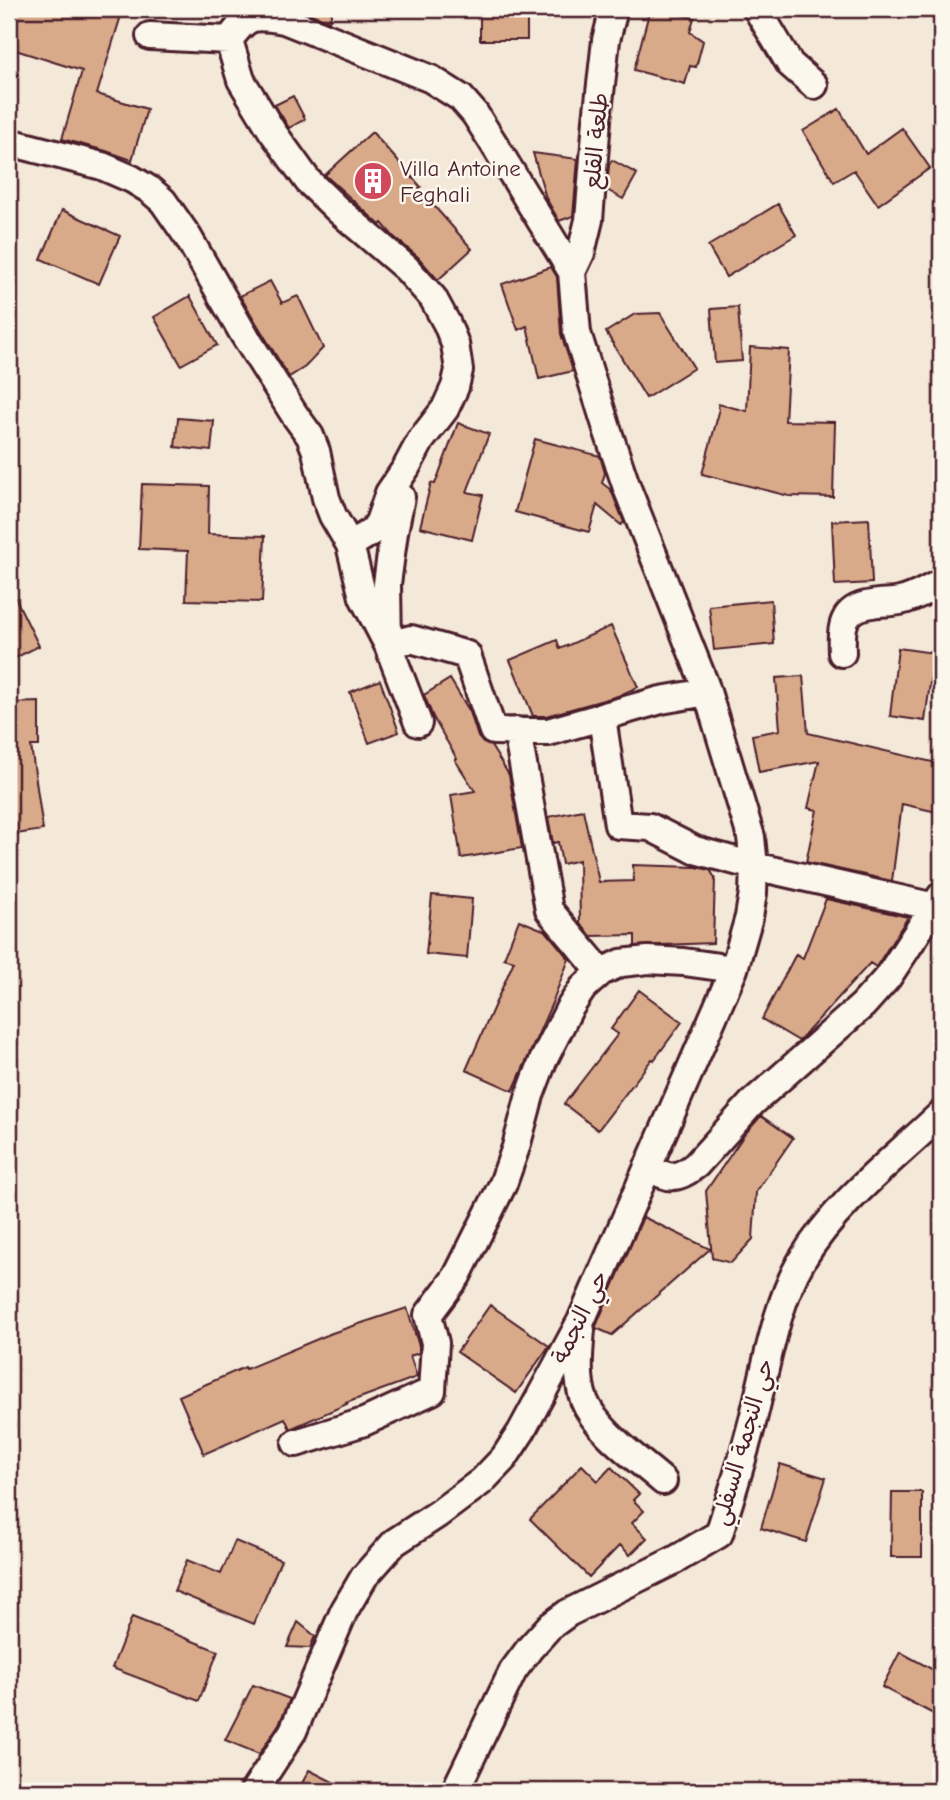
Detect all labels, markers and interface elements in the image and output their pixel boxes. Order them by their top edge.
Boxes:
street label: طلعة القلع [578,91,617,191]
place label: Villa Antoine Feghali [400,155,521,208]
building icon: Villa Antoine Feghali [352,160,394,202]
street label: حي النجمة [546,1266,620,1371]
street label: حي النجمة السفلي [706,1356,786,1530]

